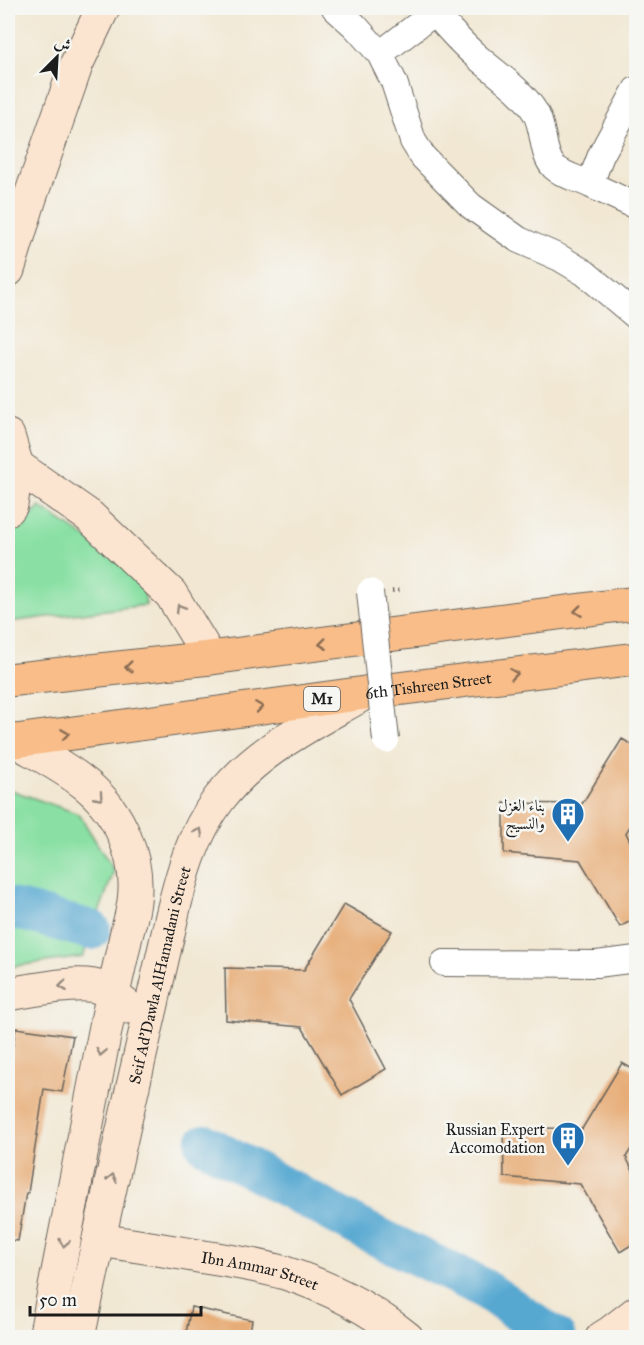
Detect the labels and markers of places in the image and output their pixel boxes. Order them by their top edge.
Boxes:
place label: بناء الغزل والنسيج [498,796,545,838]
building icon: بناء الغزل والنسيج [550,796,586,843]
place label: Russian Expert Accomodation [446,1120,545,1157]
building icon: Russian Expert Accomodation [550,1120,586,1167]

